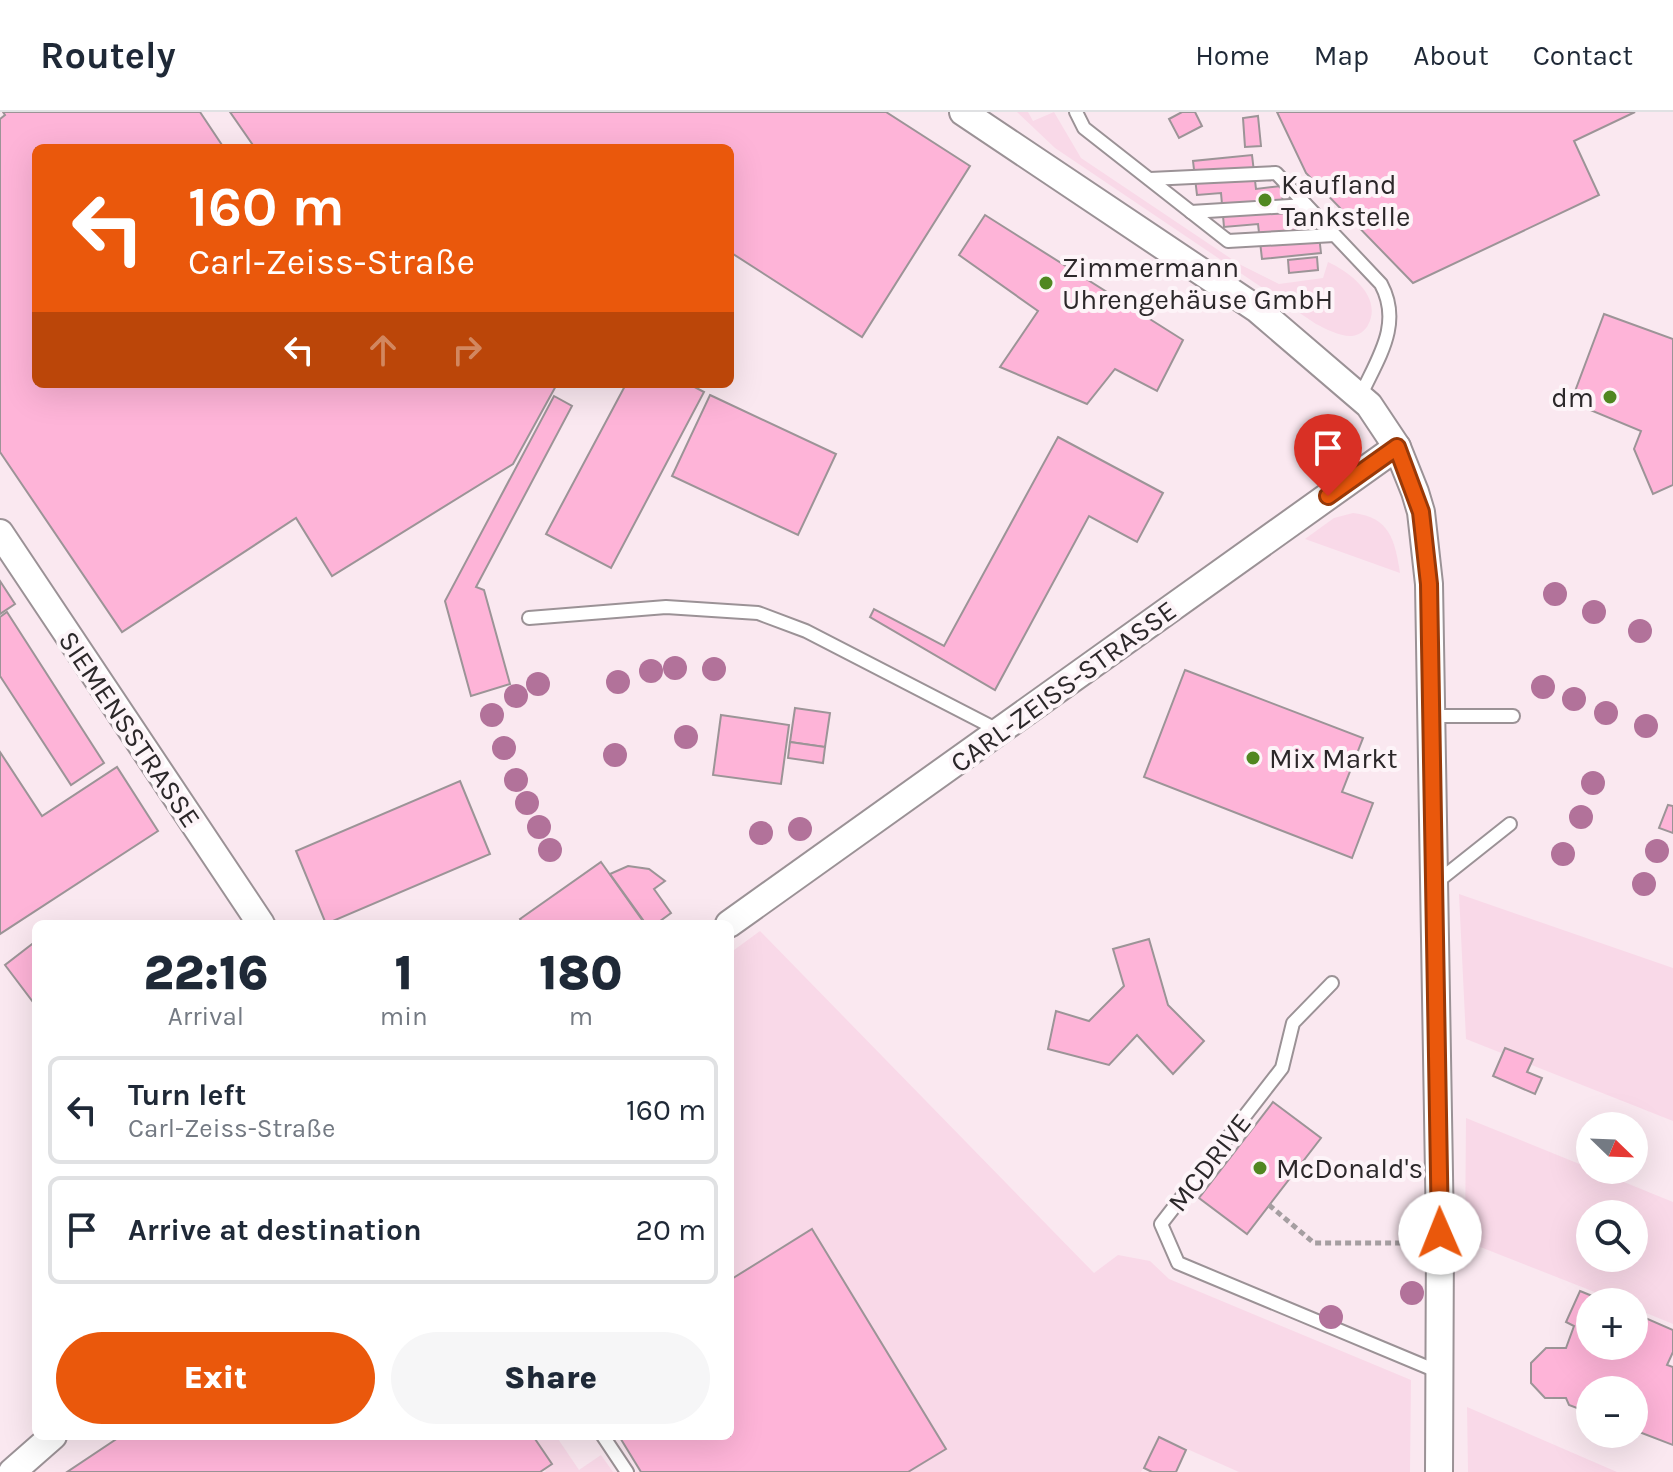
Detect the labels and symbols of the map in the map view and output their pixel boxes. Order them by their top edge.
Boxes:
place label: Kaufland Tankstelle [1281,168,1410,233]
marker: Kaufland Tankstelle [1256,191,1274,209]
place label: Zimmermann Uhrengehäuse GmbH [1062,251,1333,316]
marker: Zimmermann Uhrengehäuse GmbH [1037,274,1055,292]
place label: dm [1551,381,1594,414]
marker: dm [1601,388,1619,406]
pin [1294,414,1362,496]
street label: CARL-ZEISS-STRASSE [944,593,1183,779]
street label: SIEMENSSTRASSE [52,625,208,834]
place label: Mix Markt [1269,742,1398,775]
marker: Mix Markt [1244,749,1262,767]
street label: MCDRIVE [1161,1107,1258,1218]
north arrow [1576,1112,1648,1184]
place label: McDonald's [1276,1152,1423,1185]
marker: McDonald's [1251,1159,1269,1177]
position arrow [1398,1191,1482,1275]

